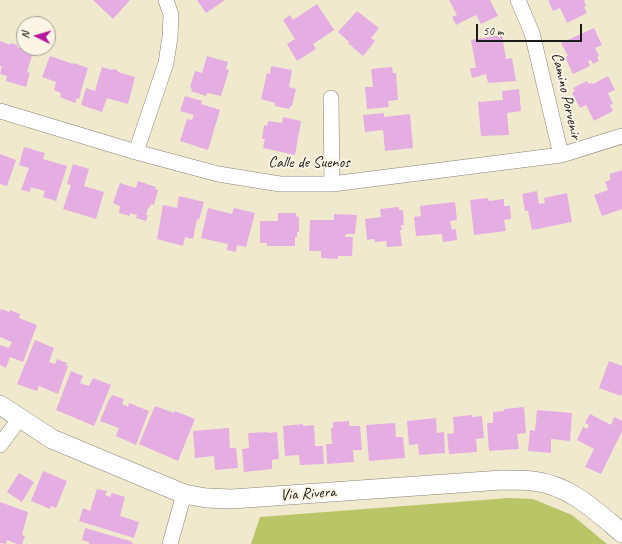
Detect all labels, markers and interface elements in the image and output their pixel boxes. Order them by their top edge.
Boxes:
north arrow [16,16,56,56]
scale bar [478,16,584,42]
text: 50 m [483,23,503,39]
text: N [18,31,32,39]
street label: Camino Porvenir [547,51,585,141]
street label: Calle de Suenos [268,153,350,173]
street label: Via Rivera [280,482,336,506]

